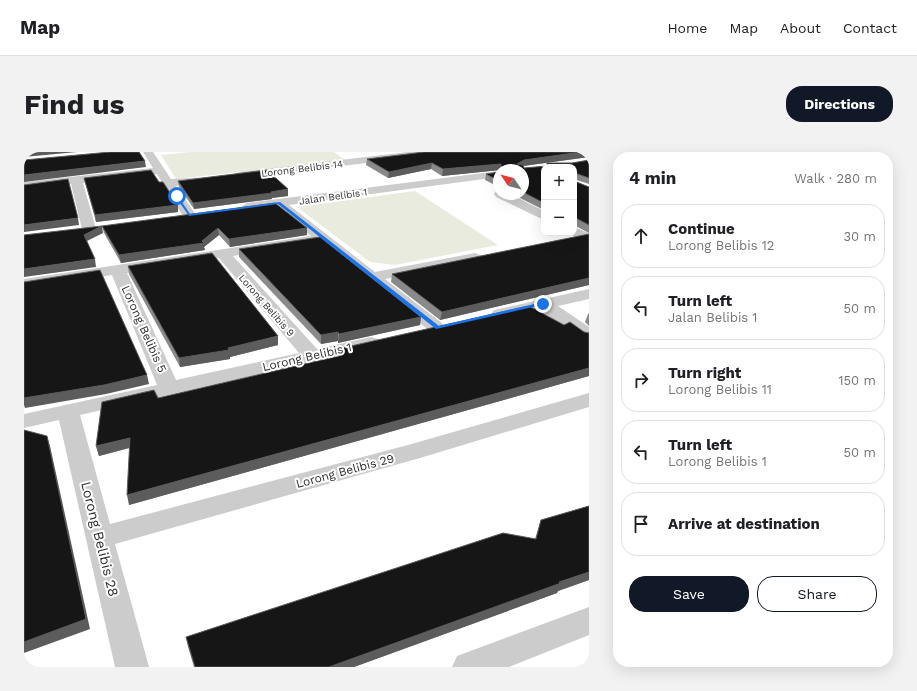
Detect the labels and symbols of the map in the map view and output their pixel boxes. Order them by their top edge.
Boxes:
street label: Lorong Belibis 14 [261,158,343,179]
north arrow [493,164,529,200]
street label: Jalan Belibis 1 [298,186,368,207]
route start [168,187,186,205]
street label: Lorong Belibis 9 [237,272,297,339]
street label: Lorong Belibis 5 [119,283,169,375]
route end [534,295,552,313]
street label: Lorong Belibis 1 [261,340,353,374]
street label: Lorong Belibis 29 [294,451,396,491]
street label: Lorong Belibis 28 [78,480,122,598]

